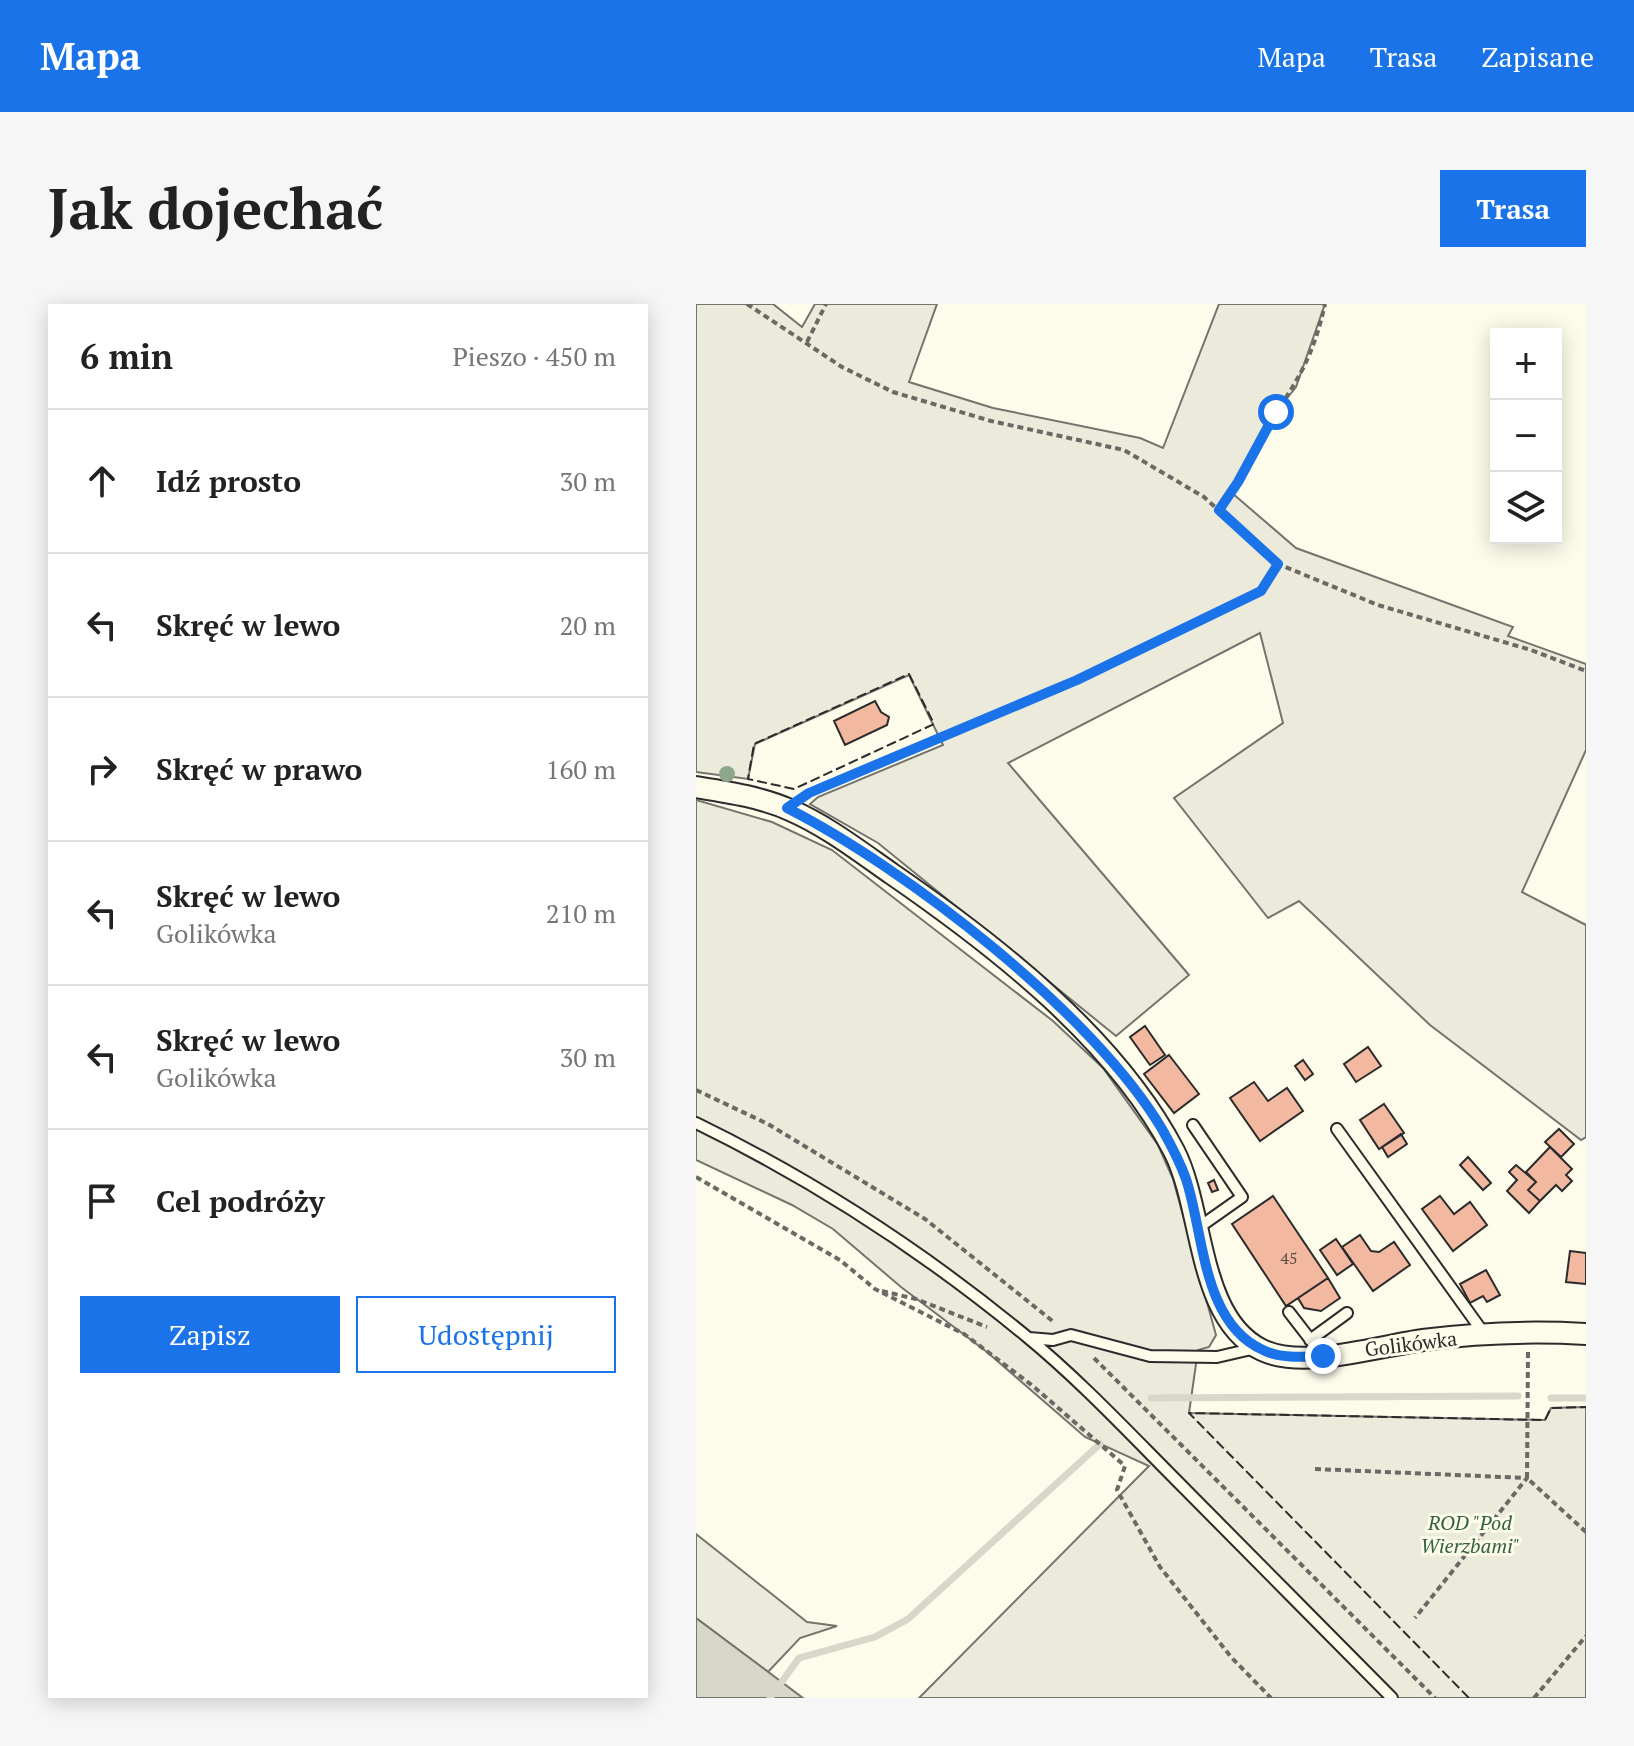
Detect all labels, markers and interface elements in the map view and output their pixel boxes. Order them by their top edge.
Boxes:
text: Mapa [40,31,141,81]
text: Mapa [1257,38,1326,75]
text: Trasa [1370,38,1438,75]
text: Zapisane [1482,38,1594,75]
button: Trasa [1440,170,1586,247]
text: Jak dojechać [48,171,383,245]
map controls [1490,328,1562,544]
button: + [1490,328,1562,400]
text: 6 min [80,334,173,379]
text: Pieszo · 450 m [452,339,616,373]
route start [1258,394,1294,430]
button: − [1490,400,1562,472]
icon: ahead [80,459,124,503]
text: Idź prosto [156,461,301,501]
text: 30 m [560,464,616,498]
button: layers [1490,472,1562,544]
icon: left [80,603,124,647]
text: Skręć w lewo [156,605,340,645]
text: 20 m [560,608,616,642]
icon: right [80,747,124,791]
text: Skręć w prawo [156,749,362,789]
text: 160 m [546,752,616,786]
text: Skręć w lewo [156,876,340,916]
icon: left [80,891,124,935]
text: 210 m [546,896,616,930]
text: Golikówka [156,916,277,950]
text: Skręć w lewo [156,1020,340,1060]
icon: left [80,1035,124,1079]
text: 30 m [560,1040,616,1074]
text: Golikówka [156,1060,277,1094]
icon: arrive [80,1179,124,1223]
text: Cel podróży [156,1181,325,1221]
house number: 45 [1280,1247,1298,1269]
button: Zapisz [80,1296,340,1373]
button: Udostępnij [356,1296,616,1373]
street label: Golikówka [1363,1324,1459,1363]
route end [1305,1338,1341,1374]
park label: ROD "Pod Wierzbami" [1420,1509,1520,1559]

